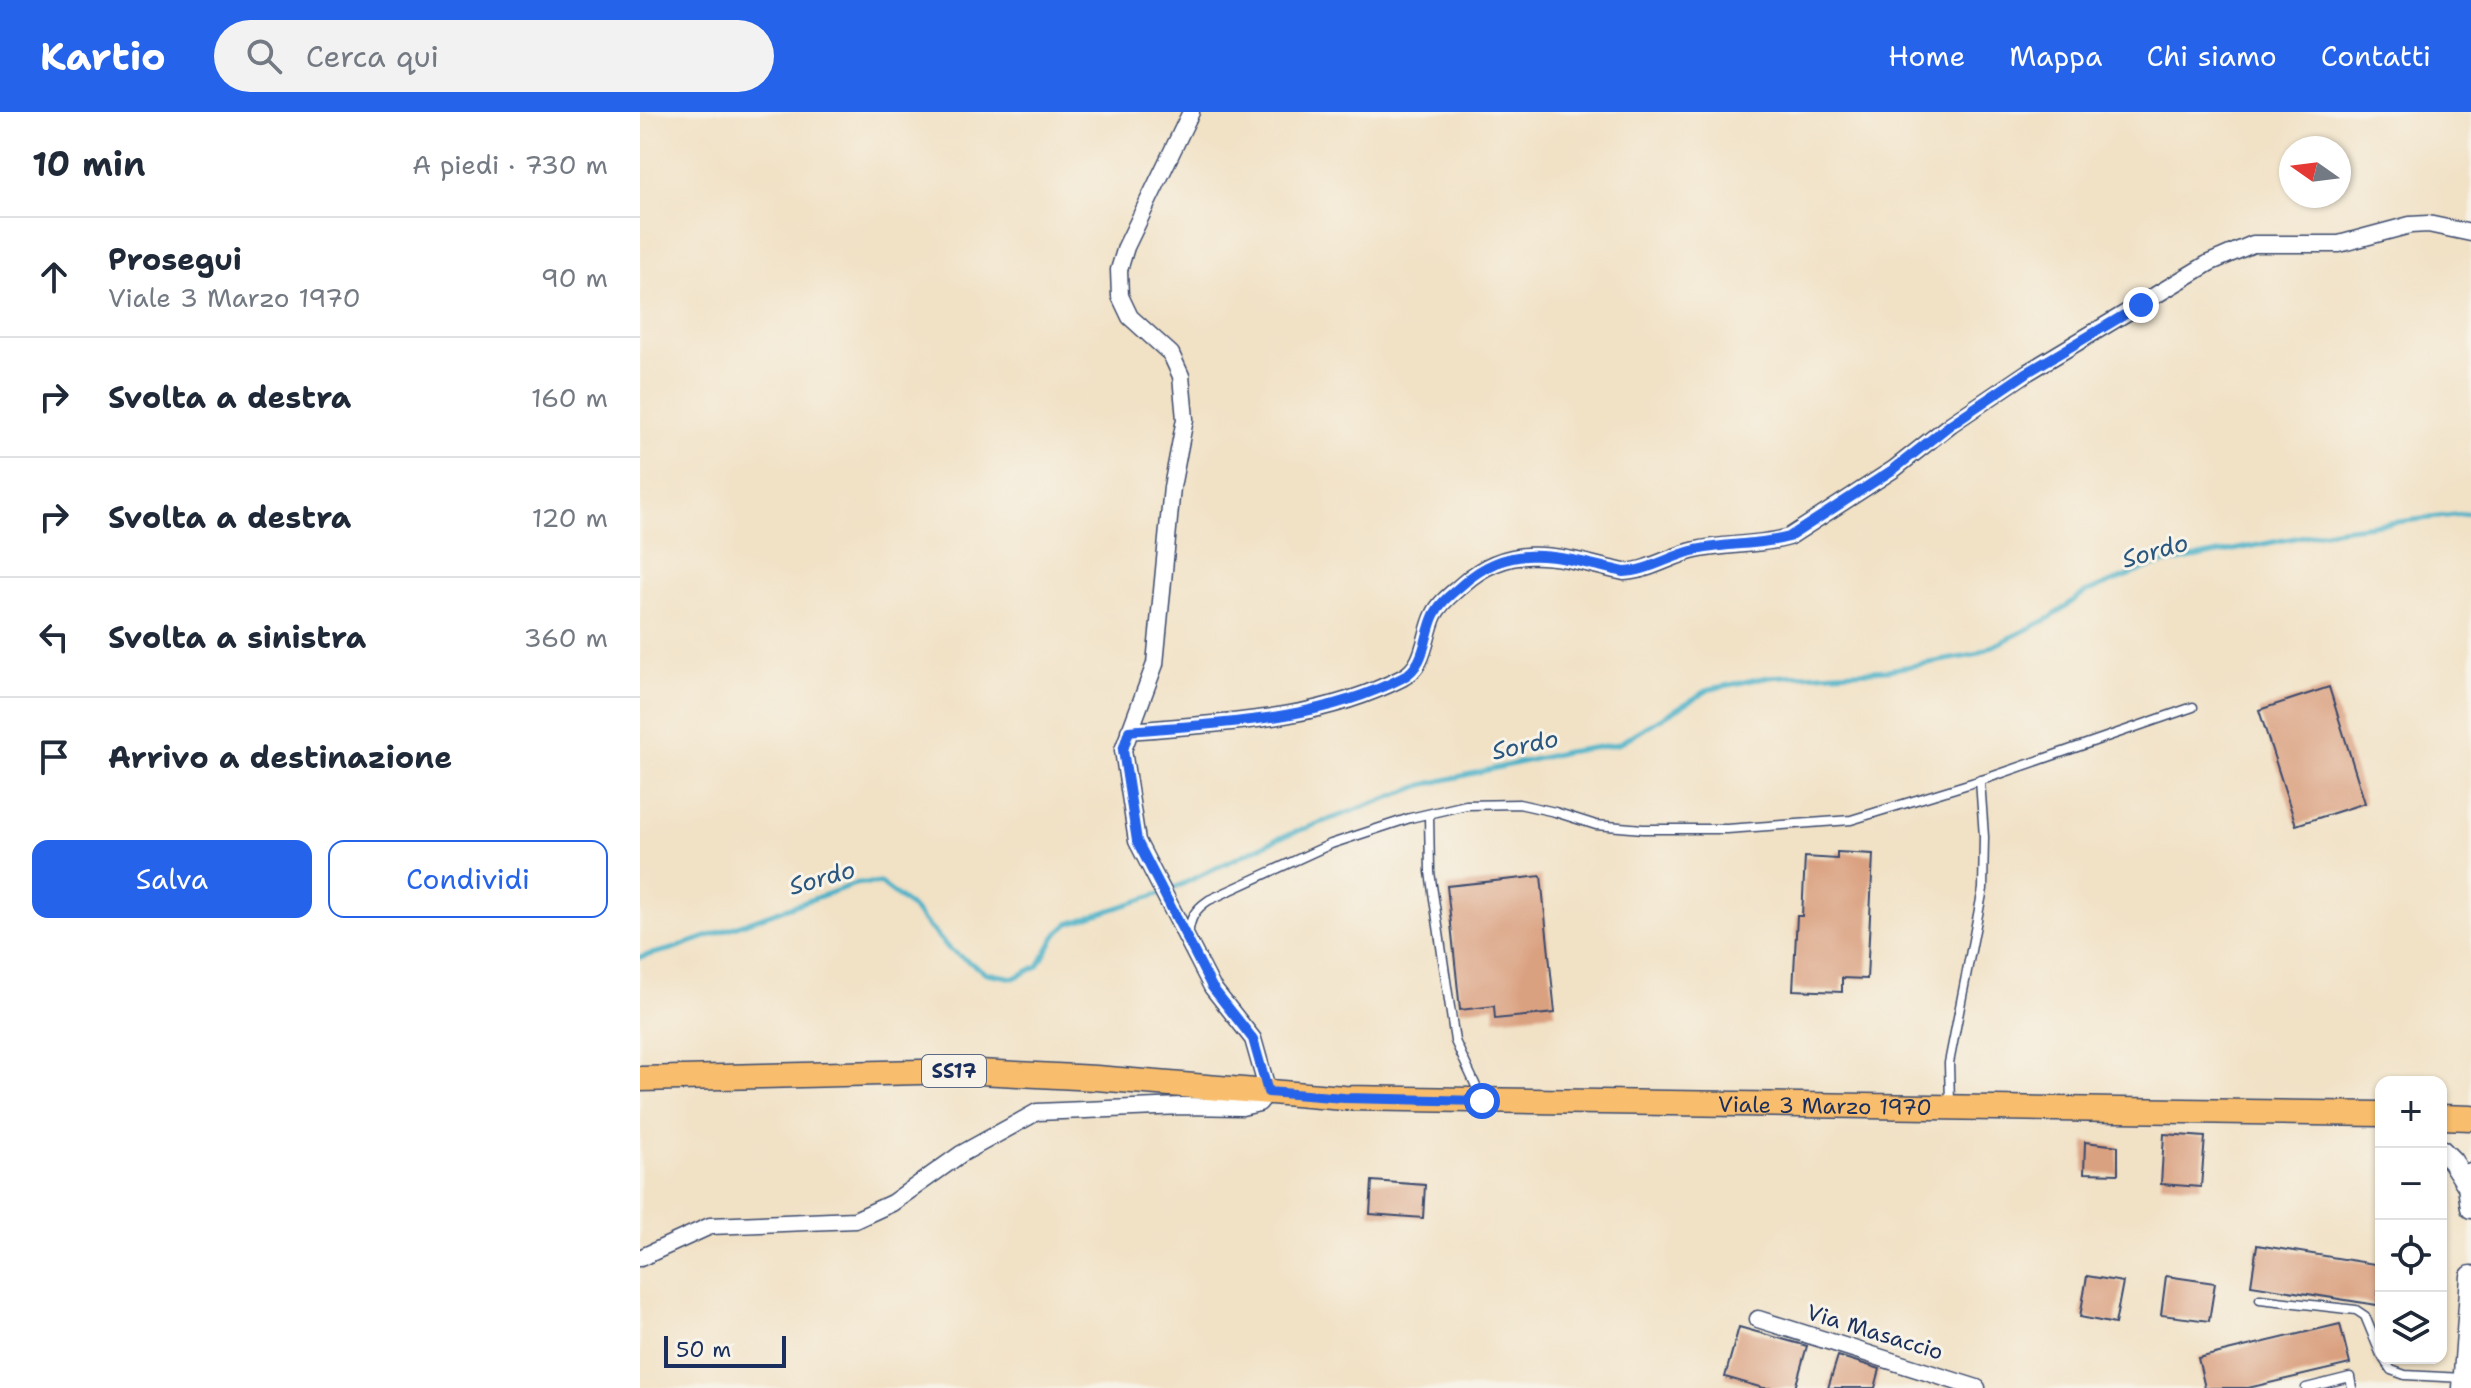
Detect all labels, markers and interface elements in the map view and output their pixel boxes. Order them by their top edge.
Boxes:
search box [214,20,774,92]
text: Kartio [40,31,166,82]
icon: search [242,34,286,78]
text: Cerca qui [306,36,439,77]
text: Home [1888,37,1965,75]
text: Mappa [2009,37,2102,75]
text: Chi siamo [2146,37,2277,75]
text: Contatti [2321,37,2431,75]
north arrow [2279,136,2351,208]
text: 10 min [32,141,146,187]
text: A piedi · 730 m [412,147,608,182]
text: Prosegui [108,239,242,280]
icon: ahead [32,255,76,299]
text: 90 m [541,260,608,295]
text: Viale 3 Marzo 1970 [108,280,361,315]
route end [2123,287,2159,323]
icon: right [32,375,76,419]
text: Svolta a destra [108,377,351,418]
text: 160 m [531,380,608,415]
icon: right [32,495,76,539]
text: Svolta a destra [108,497,351,538]
text: 120 m [532,500,608,535]
water label: Sordo [2118,526,2192,576]
icon: left [32,615,76,659]
text: Svolta a sinistra [108,617,366,658]
text: 360 m [523,620,608,655]
water label: Sordo [1489,722,1561,768]
icon: arrive [32,735,76,779]
text: Arrivo a destinazione [108,737,452,778]
button: Salva [32,840,312,918]
button: Condividi [328,840,608,918]
water label: Sordo [785,853,859,903]
road number: SS17 [922,1055,986,1087]
map controls [2375,1076,2447,1364]
button: + [2375,1076,2447,1148]
route start [1464,1083,1500,1119]
street label: Viale 3 Marzo 1970 [1718,1089,1932,1122]
button: − [2375,1148,2447,1220]
button: locate [2375,1220,2447,1292]
button: layers [2375,1292,2447,1364]
street label: Via Masaccio [1803,1297,1947,1367]
scale bar [664,1332,786,1368]
text: 50 m [676,1335,731,1364]

